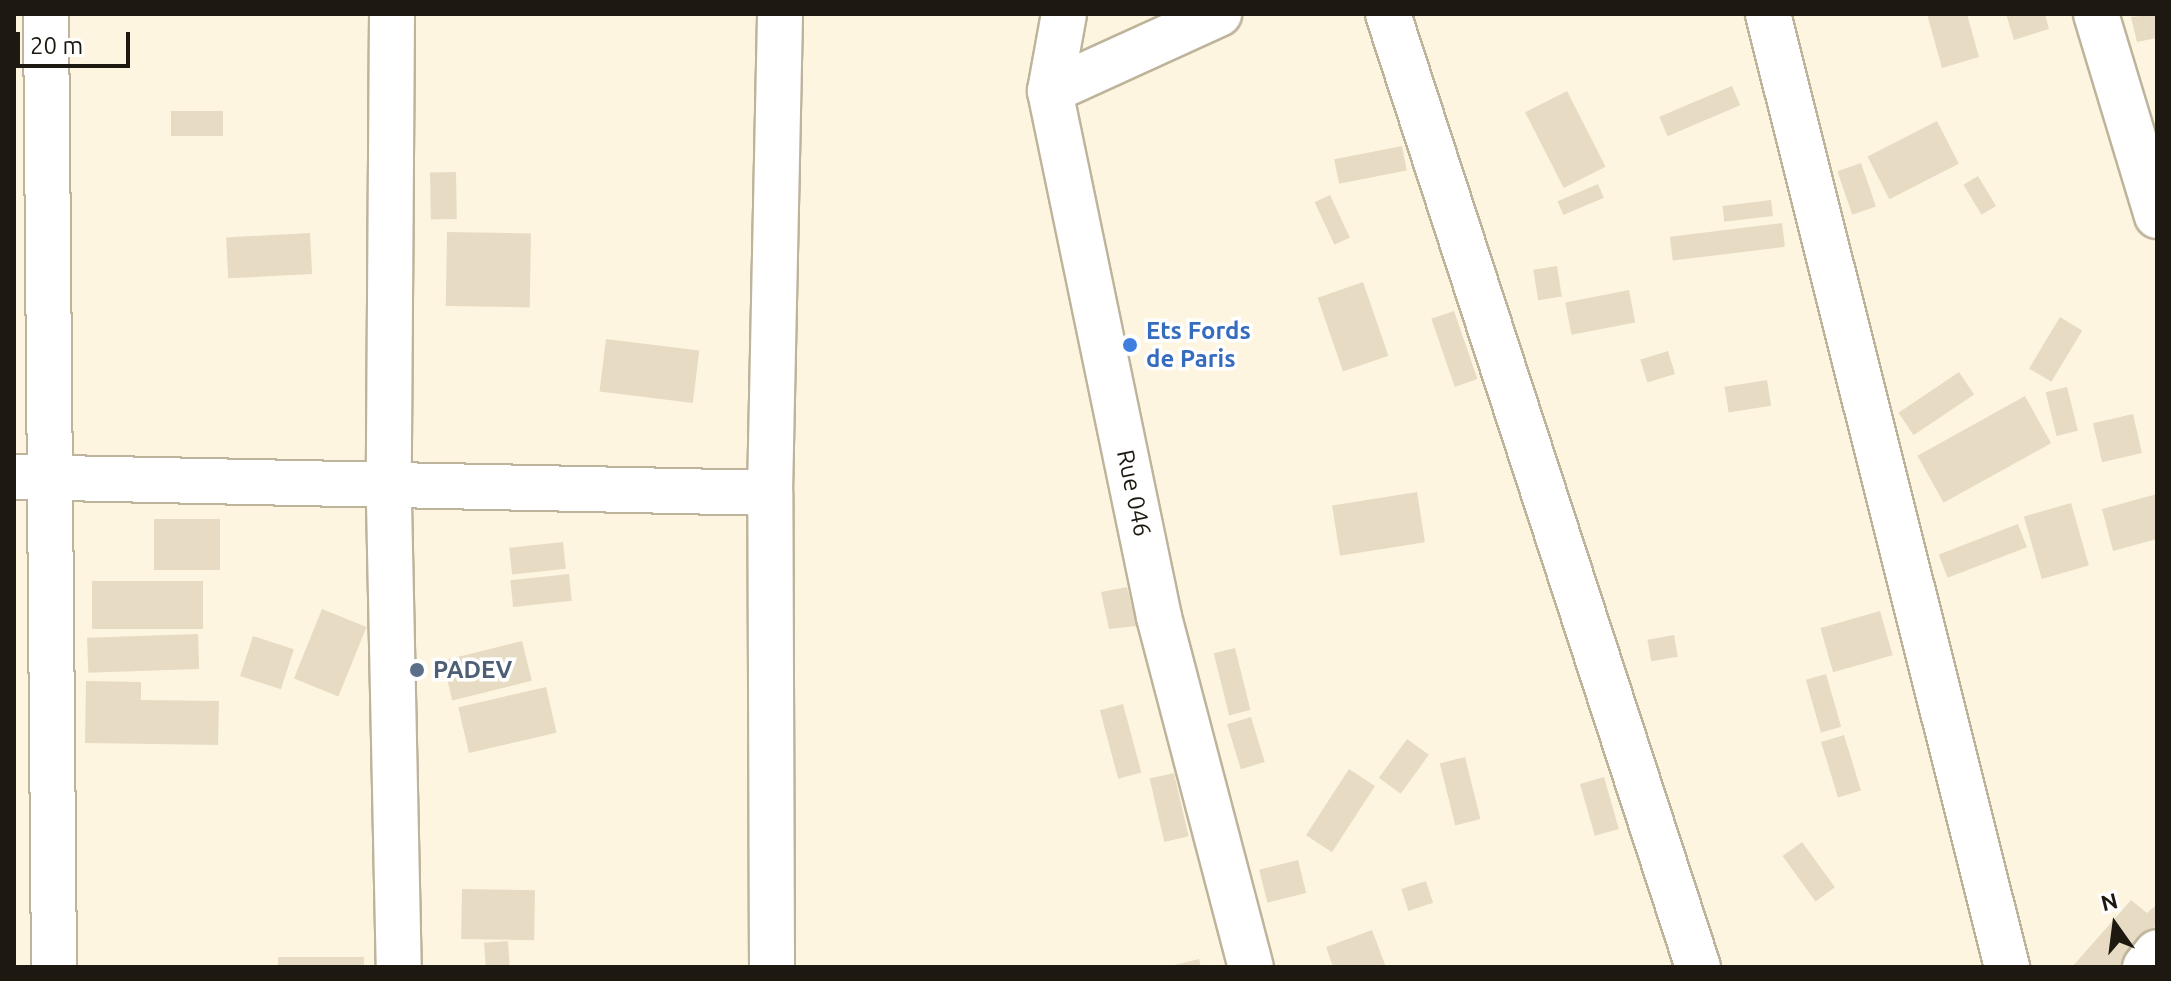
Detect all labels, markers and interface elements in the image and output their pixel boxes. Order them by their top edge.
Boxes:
scale bar [20,16,134,66]
text: 20 m [30,32,83,59]
place label: Ets Fords de Paris [1146,317,1251,373]
marker: Ets Fords de Paris [1121,336,1139,354]
street label: Rue 046 [1111,447,1157,539]
place label: PADEV [433,656,512,684]
marker: PADEV [408,661,426,679]
north arrow [2075,885,2155,965]
text: N [2098,887,2120,915]

